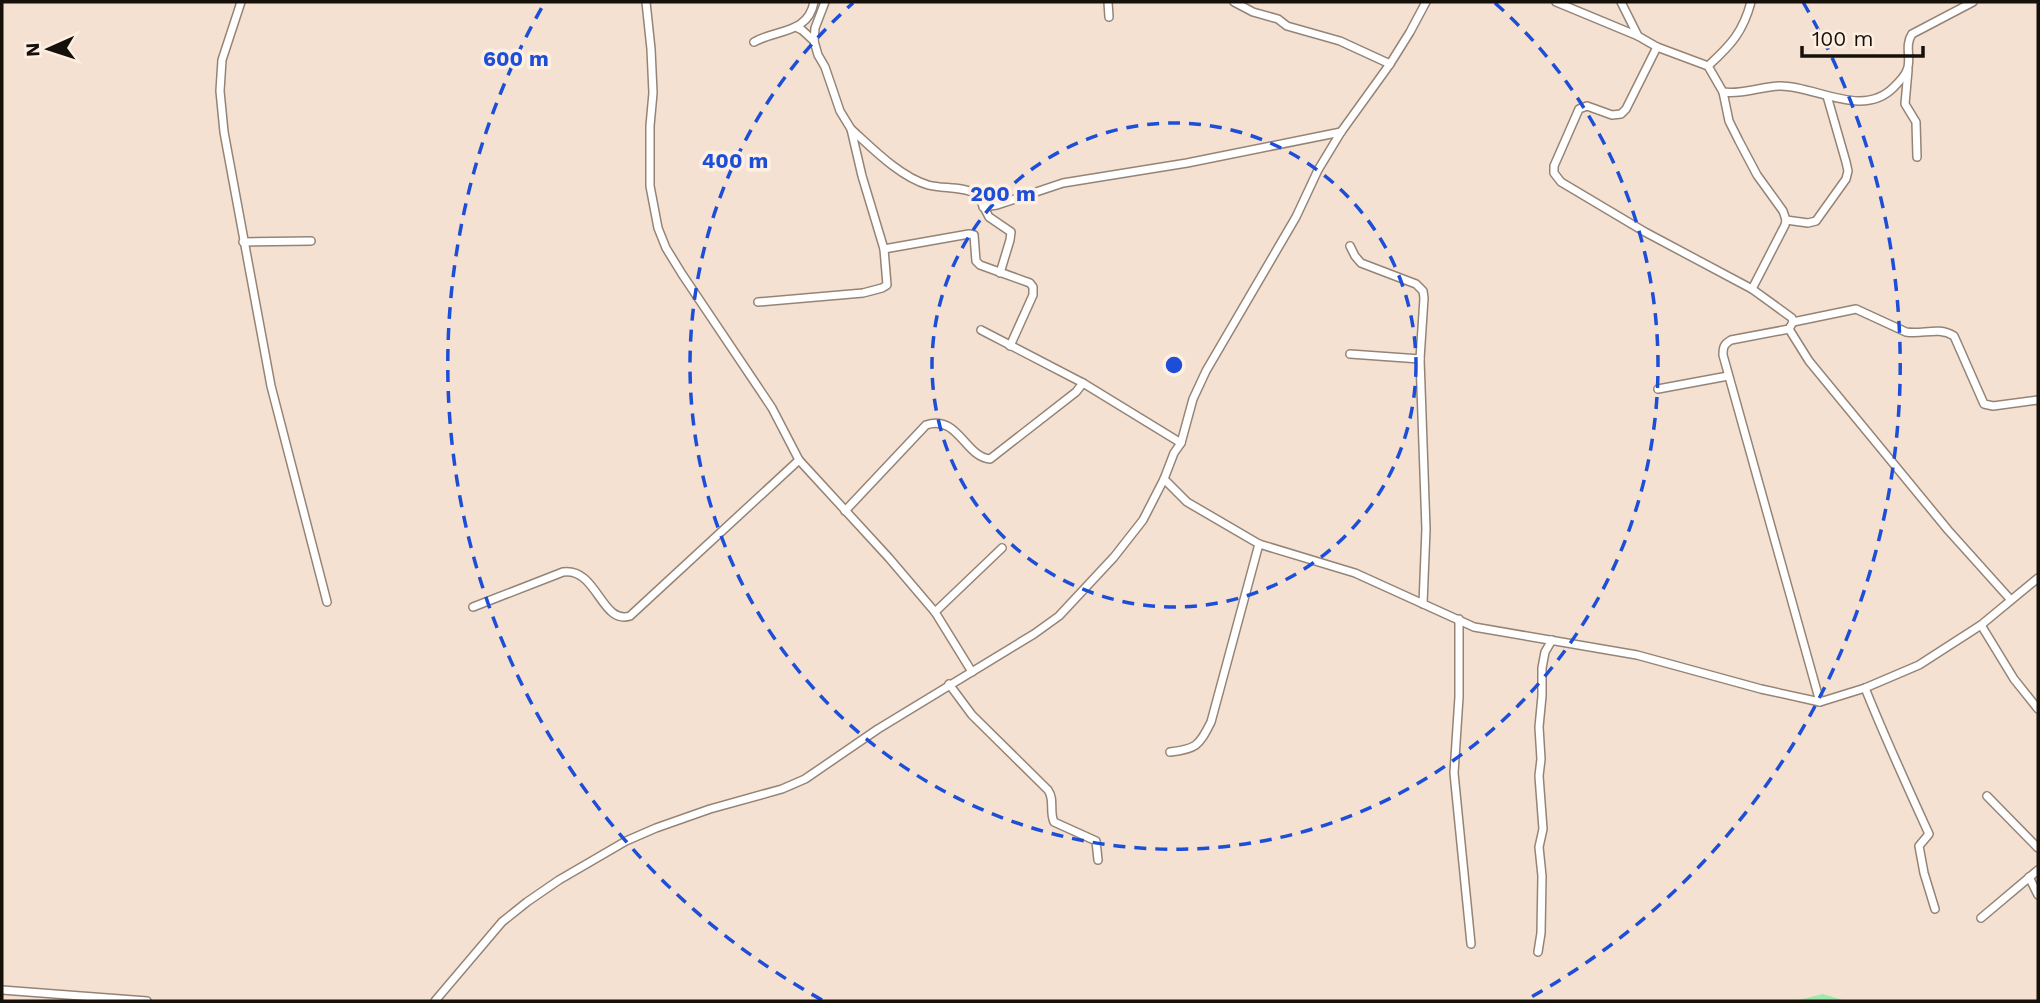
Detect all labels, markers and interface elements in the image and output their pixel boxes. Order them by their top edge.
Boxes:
north arrow [14,14,84,84]
scale bar [1802,14,1923,58]
text: 100 m [1812,26,1874,51]
text: N [21,42,44,58]
text: 600 m [483,46,549,71]
text: 400 m [702,148,768,173]
text: 200 m [970,181,1036,206]
centre of rings [1162,353,1186,377]

